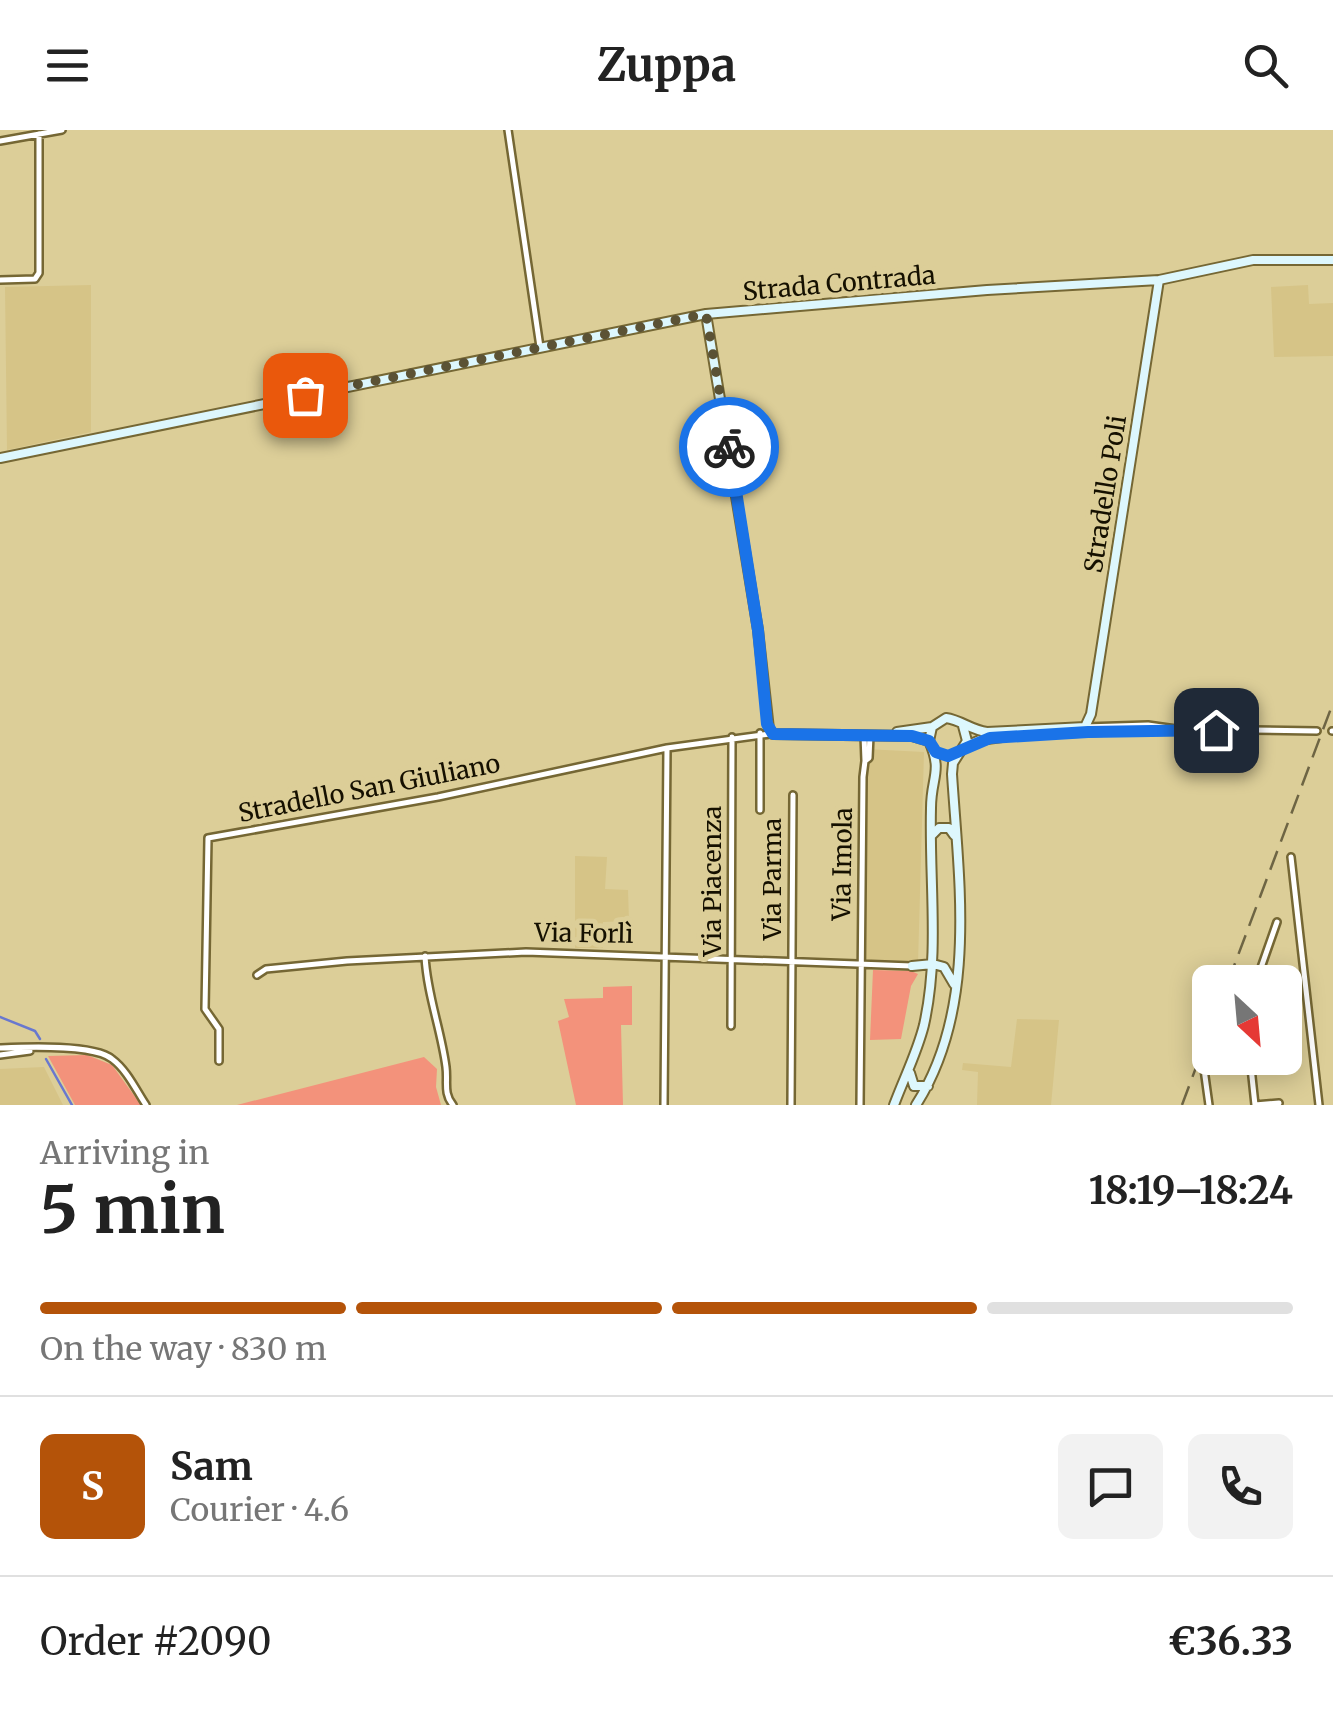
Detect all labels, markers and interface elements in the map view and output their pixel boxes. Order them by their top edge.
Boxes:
text: Zuppa [597,37,736,93]
icon: menu [40,38,95,93]
icon: search [1238,38,1293,93]
street label: Strada Contrada [741,259,937,307]
pin [263,353,348,438]
icon: bag [278,368,333,423]
courier [679,397,779,497]
street label: Stradello Poli [1077,413,1133,575]
icon: bike [702,420,757,475]
pin [1174,688,1259,773]
icon: home [1189,703,1244,758]
street label: Stradello San Giuliano [235,747,503,829]
street label: Via Piacenza [696,806,728,957]
street label: Via Imola [825,807,859,922]
street label: Via Parma [756,818,788,941]
street label: Via Forlì [533,916,634,950]
north arrow [1192,965,1302,1075]
map controls [1192,965,1302,1075]
text: Arriving in [40,1133,209,1173]
text: 18:19–18:24 [1089,1167,1293,1214]
text: 5 min [40,1169,225,1251]
text: On the way · 830 m [40,1329,327,1369]
button: chat [1058,1434,1163,1539]
button: phone [1188,1434,1293,1539]
text: Sam [170,1443,253,1490]
text: S [81,1463,104,1510]
text: Courier · 4.6 [170,1490,349,1530]
text: Order #2090 [40,1618,272,1665]
text: €36.33 [1168,1618,1293,1665]

